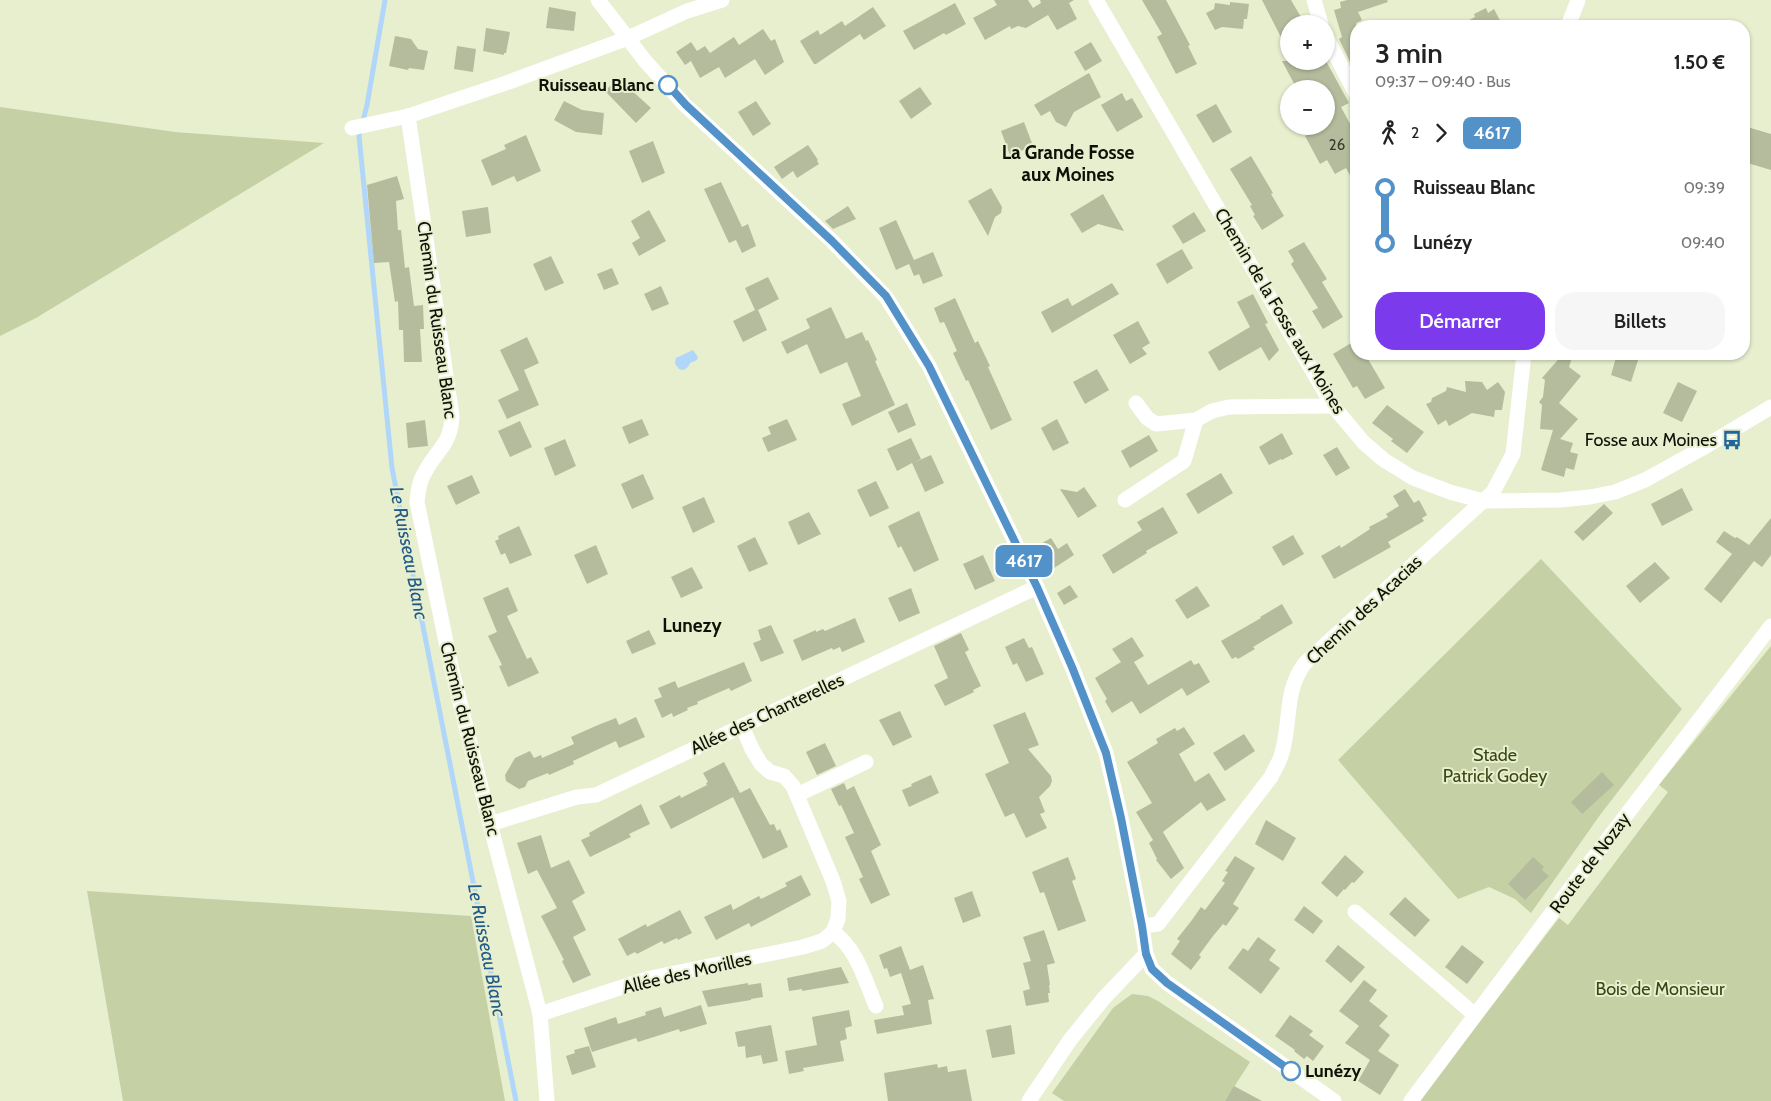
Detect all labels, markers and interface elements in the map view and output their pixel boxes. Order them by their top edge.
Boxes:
map controls [1280,15,1335,135]
button: + [1280,15,1335,70]
text: 3 min [1375,36,1443,70]
text: 1.50 € [1674,51,1725,74]
text: 09:37 – 09:40 · Bus [1375,72,1511,91]
place label: Ruisseau Blanc [538,74,654,96]
marker: Ruisseau Blanc [658,75,678,95]
button: − [1280,80,1335,135]
icon: walk [1375,119,1403,147]
icon: forward [1427,119,1455,147]
text: 4617 [1473,122,1511,144]
text: 2 [1411,123,1419,142]
house number: 26 [1329,136,1345,154]
district label: La Grande Fosse aux Moines [1002,141,1135,186]
text: Ruisseau Blanc [1413,176,1535,199]
text: 09:39 [1684,178,1725,197]
street label: Chemin de la Fosse aux Moines [1210,204,1350,418]
street label: Chemin du Ruisseau Blanc [412,220,462,420]
text: Lunézy [1413,231,1472,254]
text: 09:40 [1681,233,1725,252]
button: Démarrer [1375,292,1545,350]
button: Billets [1555,292,1725,350]
place label: Fosse aux Moines [1585,429,1717,451]
bus stop icon: Fosse aux Moines [1721,429,1743,451]
water label: Le Ruisseau Blanc [385,485,433,623]
line badge: 4617 [989,545,1059,577]
text: 4617 [1005,550,1043,572]
street label: Chemin des Acacias [1302,551,1426,669]
district label: Lunezy [662,614,722,637]
street label: Chemin du Ruisseau Blanc [435,640,505,838]
street label: Allée des Chanterelles [687,669,847,759]
park label: Stade Patrick Godey [1443,744,1547,787]
street label: Route de Nozay [1545,808,1635,918]
water label: Le Ruisseau Blanc [463,882,511,1020]
street label: Allée des Morilles [620,947,754,999]
park label: Bois de Monsieur [1595,978,1725,1000]
place label: Lunézy [1305,1060,1362,1082]
marker: Lunézy [1281,1061,1301,1081]

